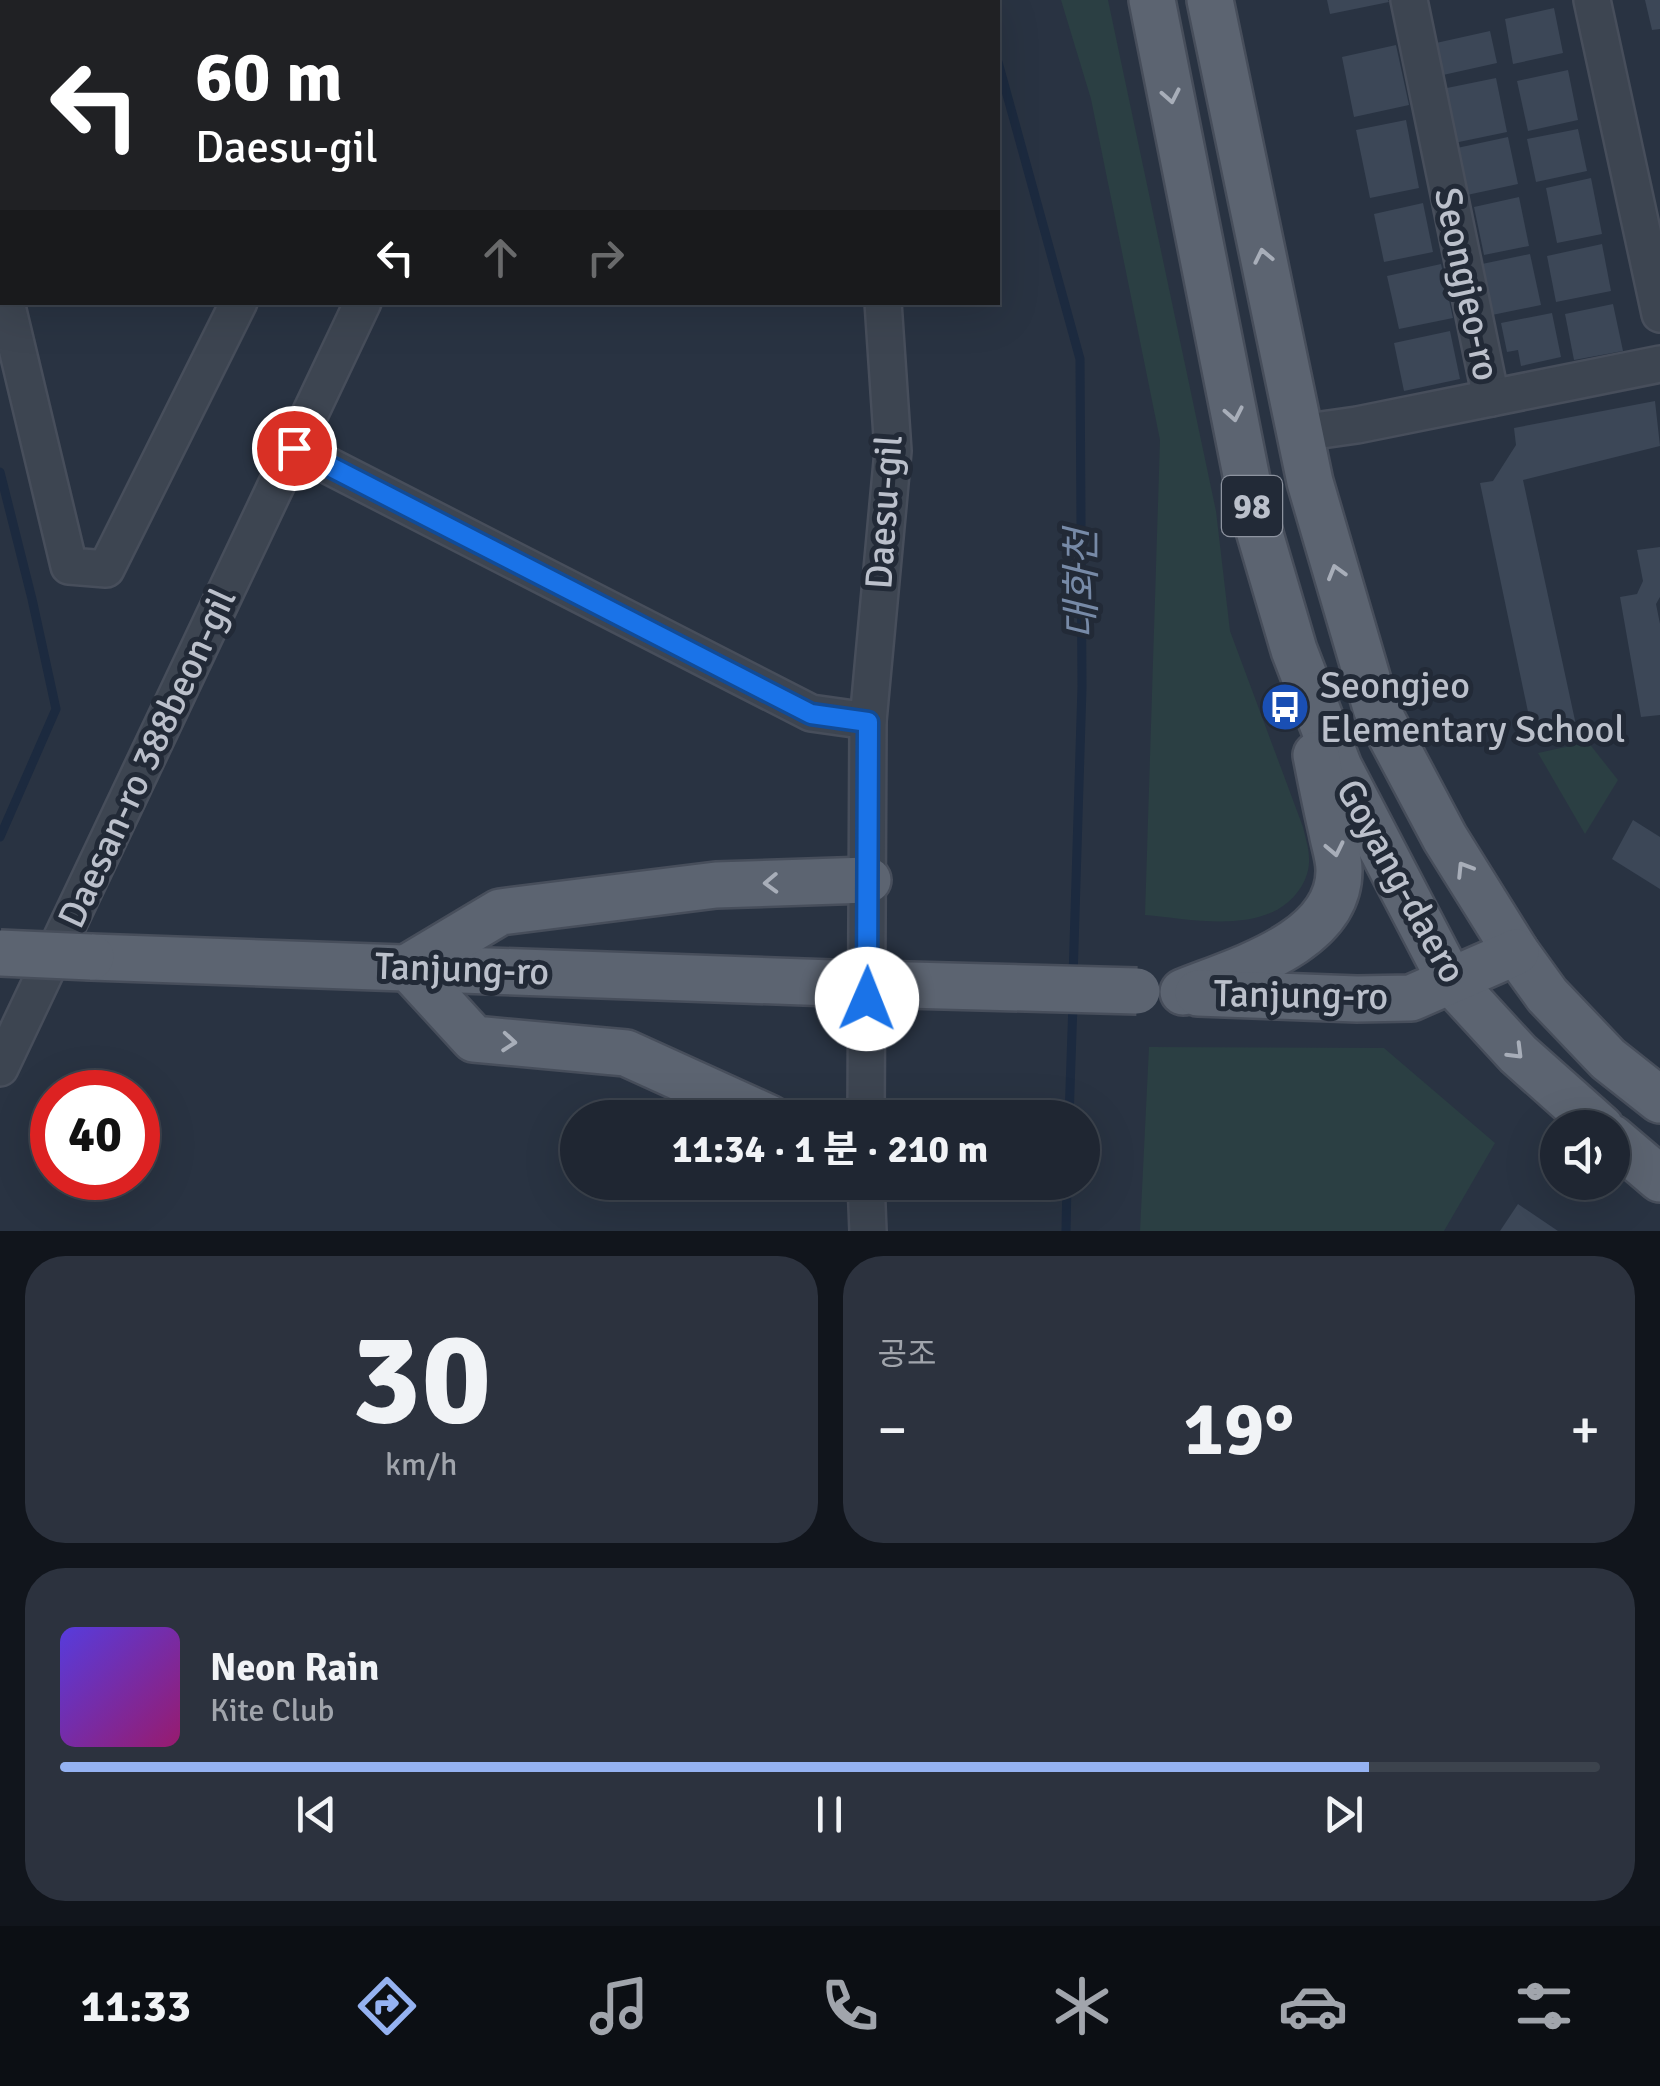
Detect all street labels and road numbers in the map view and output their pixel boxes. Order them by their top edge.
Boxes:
street label: Seongjeo-ro [1424,183,1510,385]
street label: Daesu-gil [855,433,913,591]
road number: 98 [1222,476,1282,536]
street label: Daesan-ro 388beon-gil [48,581,246,935]
street label: Goyang-daero [1326,771,1476,991]
street label: Tanjung-ro [374,942,550,996]
street label: Tanjung-ro [1213,970,1389,1020]

